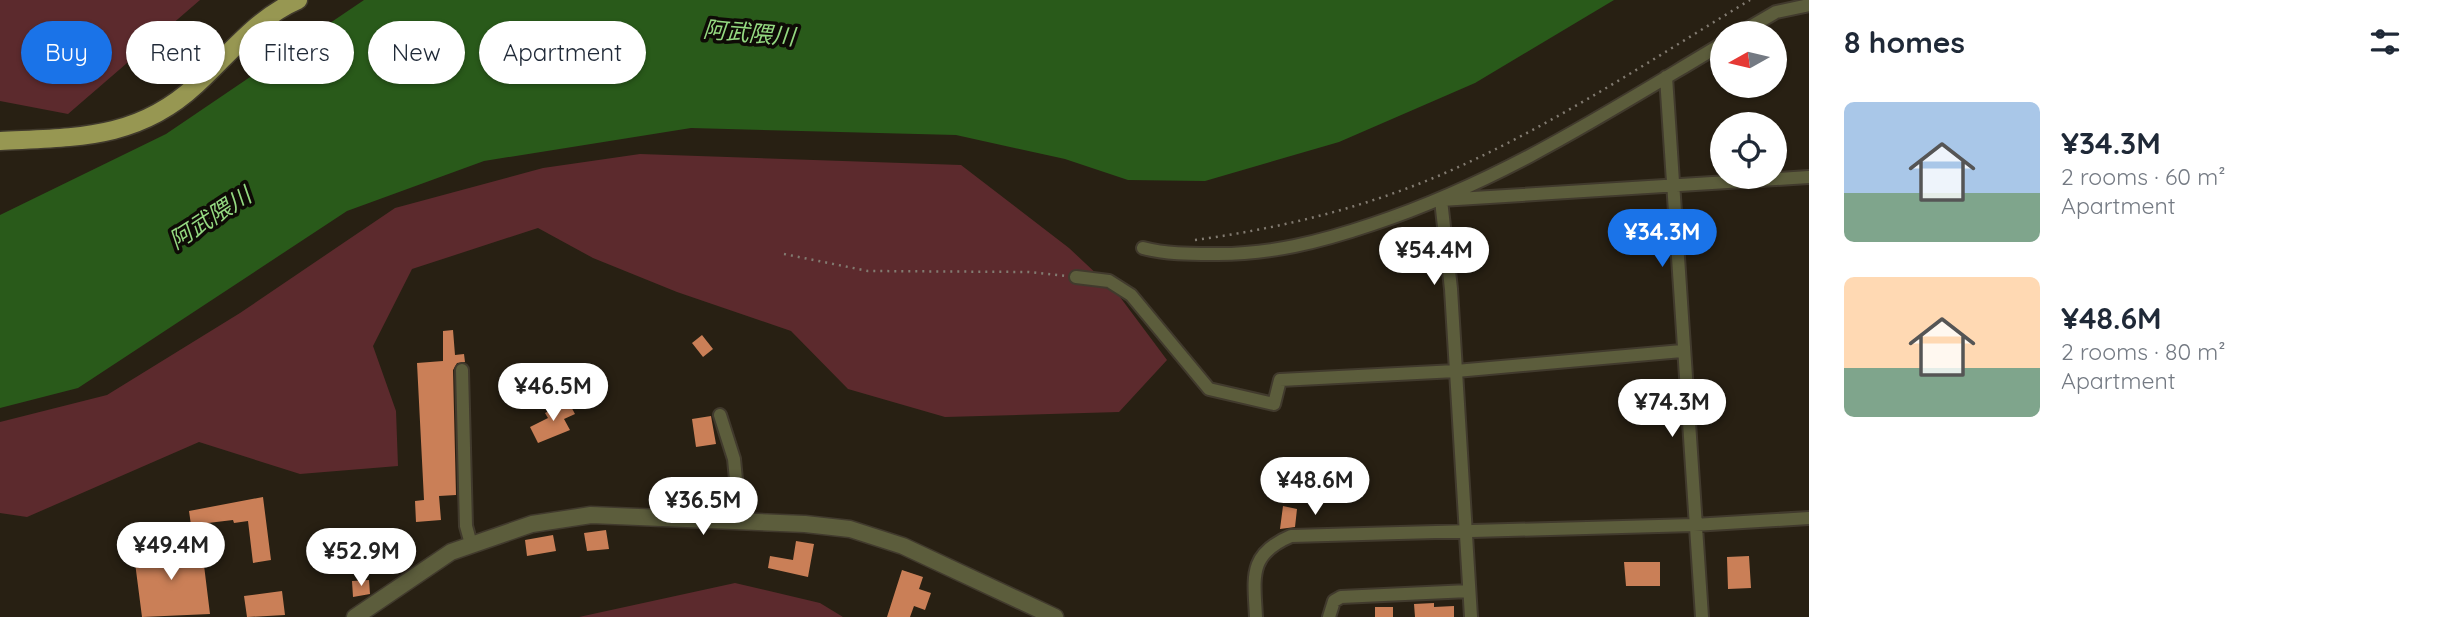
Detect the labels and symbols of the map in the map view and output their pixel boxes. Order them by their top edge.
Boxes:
water label: 阿武隈川 [702,14,799,51]
north arrow [1710,21,1787,98]
water label: 阿武隈川 [163,179,259,255]
pin: ¥34.3M [1605,210,1719,269]
pin: ¥54.4M [1377,228,1491,287]
pin: ¥46.5M [496,364,610,423]
pin: ¥74.3M [1615,380,1729,439]
pin: ¥48.6M [1258,458,1372,517]
pin: ¥36.5M [646,477,760,537]
pin: ¥49.4M [114,522,228,582]
pin: ¥52.9M [304,528,418,588]

